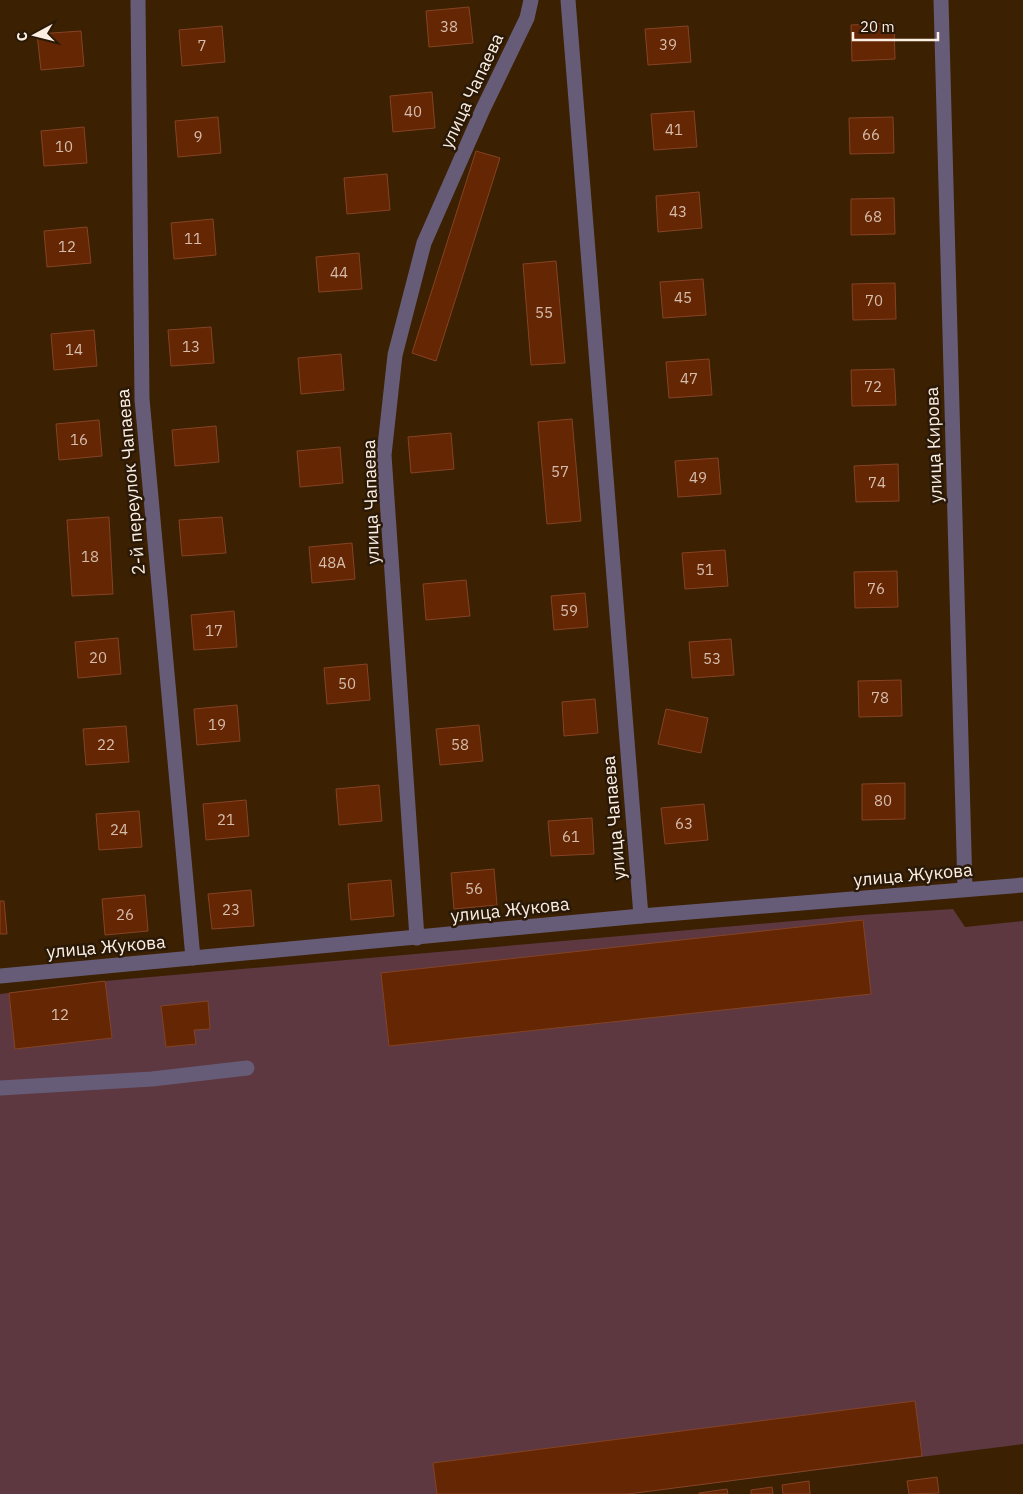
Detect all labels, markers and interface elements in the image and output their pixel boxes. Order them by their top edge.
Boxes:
north arrow [10,10,60,60]
scale bar [853,10,938,42]
house number: 38 [440,17,458,36]
text: 20 m [860,17,895,36]
street label: улица Чапаева [435,29,508,152]
text: С [13,31,32,42]
house number: 39 [659,35,677,54]
house number: 7 [197,36,207,55]
house number: 40 [404,102,422,121]
house number: 41 [665,120,683,139]
house number: 66 [862,125,880,144]
house number: 9 [193,127,203,146]
house number: 10 [55,137,73,156]
house number: 43 [669,202,687,221]
house number: 68 [864,207,882,226]
house number: 11 [184,229,202,248]
house number: 12 [58,237,76,256]
house number: 44 [330,263,348,282]
house number: 45 [674,288,692,307]
house number: 70 [865,291,883,310]
house number: 55 [535,303,553,322]
house number: 13 [182,337,200,356]
house number: 14 [65,340,83,359]
house number: 47 [680,369,698,388]
house number: 72 [864,377,882,396]
street label: улица Кирова [920,386,947,504]
street label: 2-й переулок Чапаева [111,388,150,576]
house number: 16 [70,430,88,449]
street label: улица Чапаева [357,439,384,565]
house number: 57 [551,462,569,481]
house number: 49 [689,468,707,487]
house number: 74 [868,473,886,492]
house number: 18 [81,547,99,566]
house number: 48А [318,553,346,572]
house number: 51 [696,560,714,579]
house number: 76 [867,579,885,598]
house number: 59 [560,601,578,620]
house number: 17 [205,621,223,640]
house number: 20 [89,648,107,667]
house number: 53 [703,649,721,668]
house number: 50 [338,674,356,693]
house number: 78 [871,688,889,707]
house number: 19 [208,715,226,734]
house number: 22 [97,735,115,754]
house number: 58 [451,735,469,754]
street label: улица Чапаева [597,755,630,881]
house number: 80 [874,791,892,810]
house number: 21 [217,810,235,829]
house number: 63 [675,814,693,833]
house number: 24 [110,820,128,839]
house number: 61 [562,827,580,846]
street label: улица Жукова [852,858,974,891]
house number: 56 [465,879,483,898]
street label: улица Жукова [449,892,571,927]
house number: 23 [222,900,240,919]
house number: 26 [116,905,134,924]
street label: улица Жукова [45,930,167,963]
house number: 12 [51,1005,69,1024]

